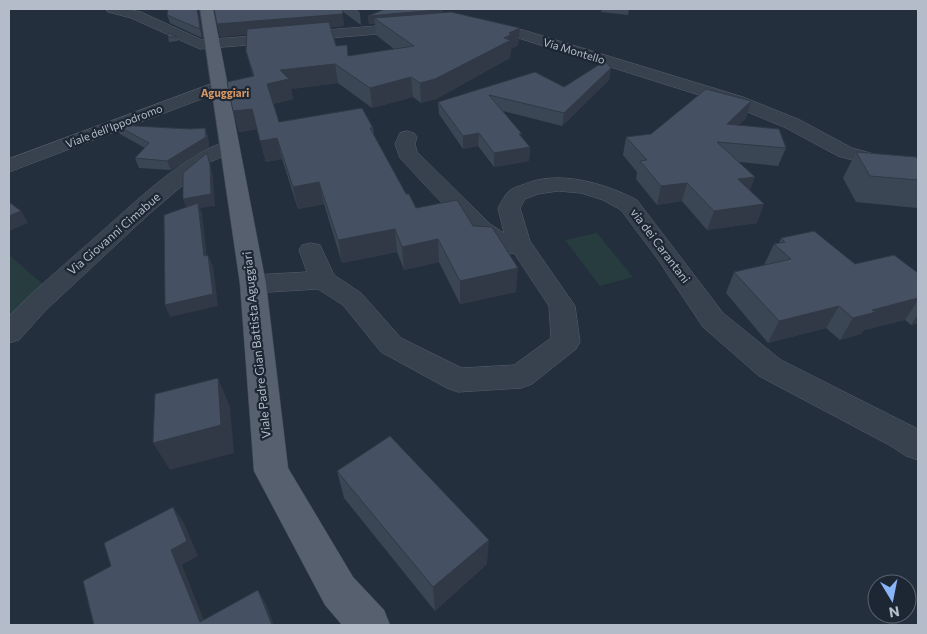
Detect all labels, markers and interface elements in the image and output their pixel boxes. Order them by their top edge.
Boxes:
street label: Via Montello [542,35,607,66]
district label: Aguggiari [201,86,249,99]
street label: Viale dell'Ippodromo [64,101,165,150]
street label: Via Giovanni Cimabue [64,189,163,277]
street label: via dei Carantani [628,205,693,286]
street label: Viale Padre Gian Battista Aguggiari [239,251,273,439]
north arrow [867,574,917,624]
text: N [888,603,901,622]

